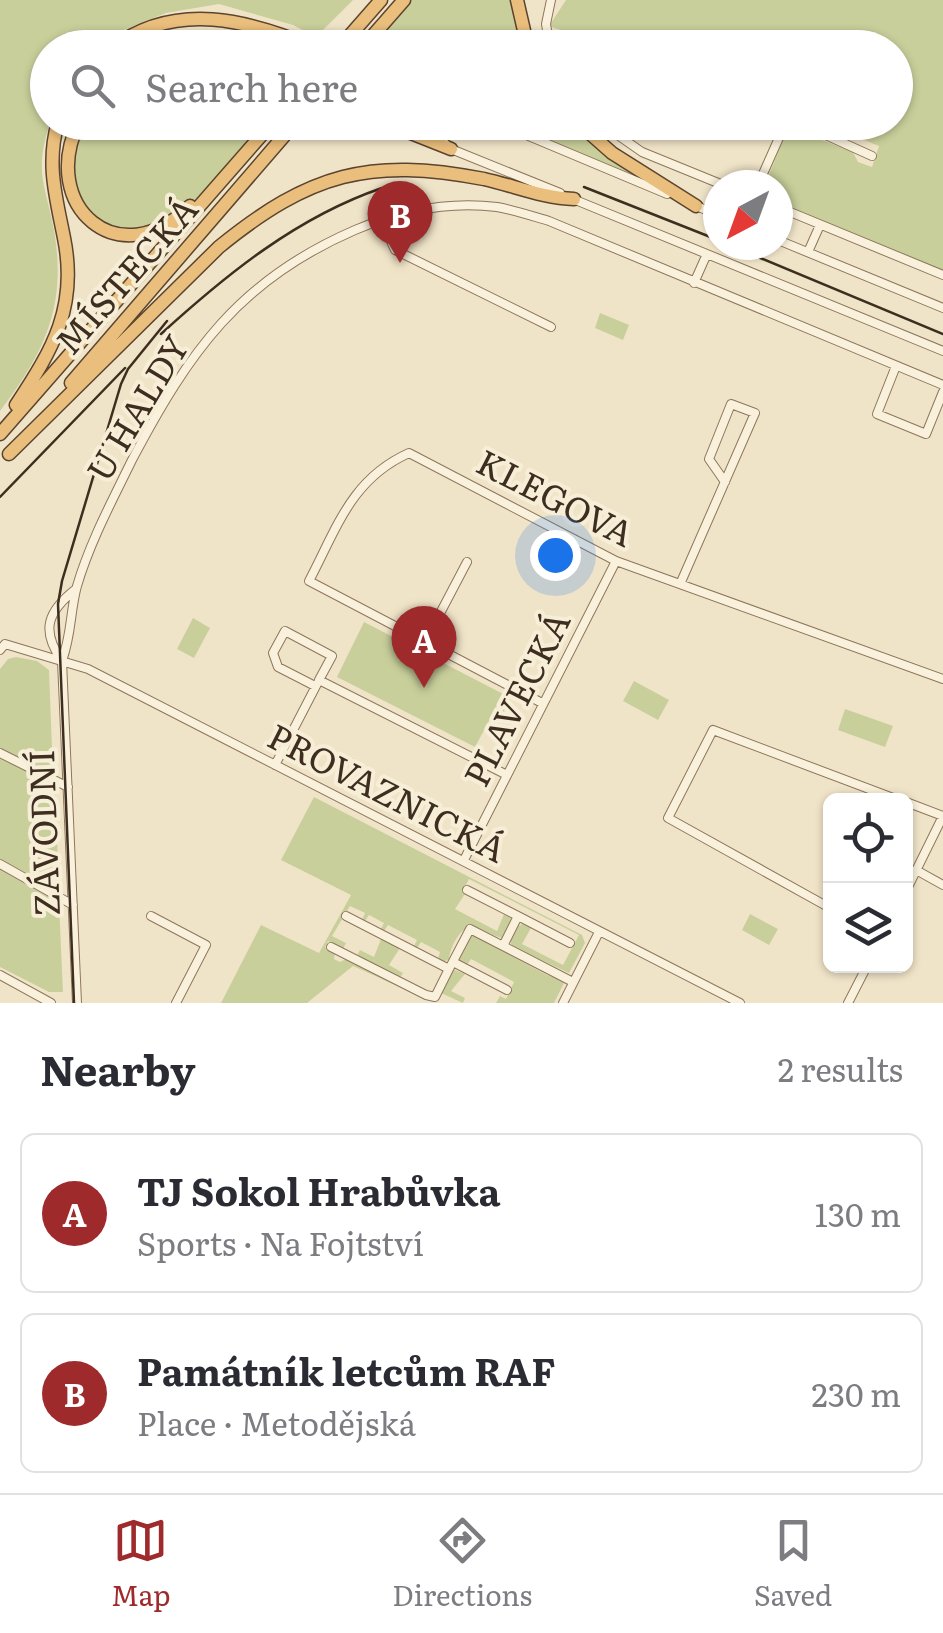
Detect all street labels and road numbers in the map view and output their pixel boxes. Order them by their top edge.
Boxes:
street label: MÍSTECKÁ [42,183,209,364]
street label: U HALDY [72,324,200,490]
street label: KLEGOVA [468,434,644,558]
street label: PLAVECKÁ [449,601,581,794]
street label: PROVAZNICKÁ [260,709,516,874]
street label: ZÁVODNÍ [13,749,71,917]

